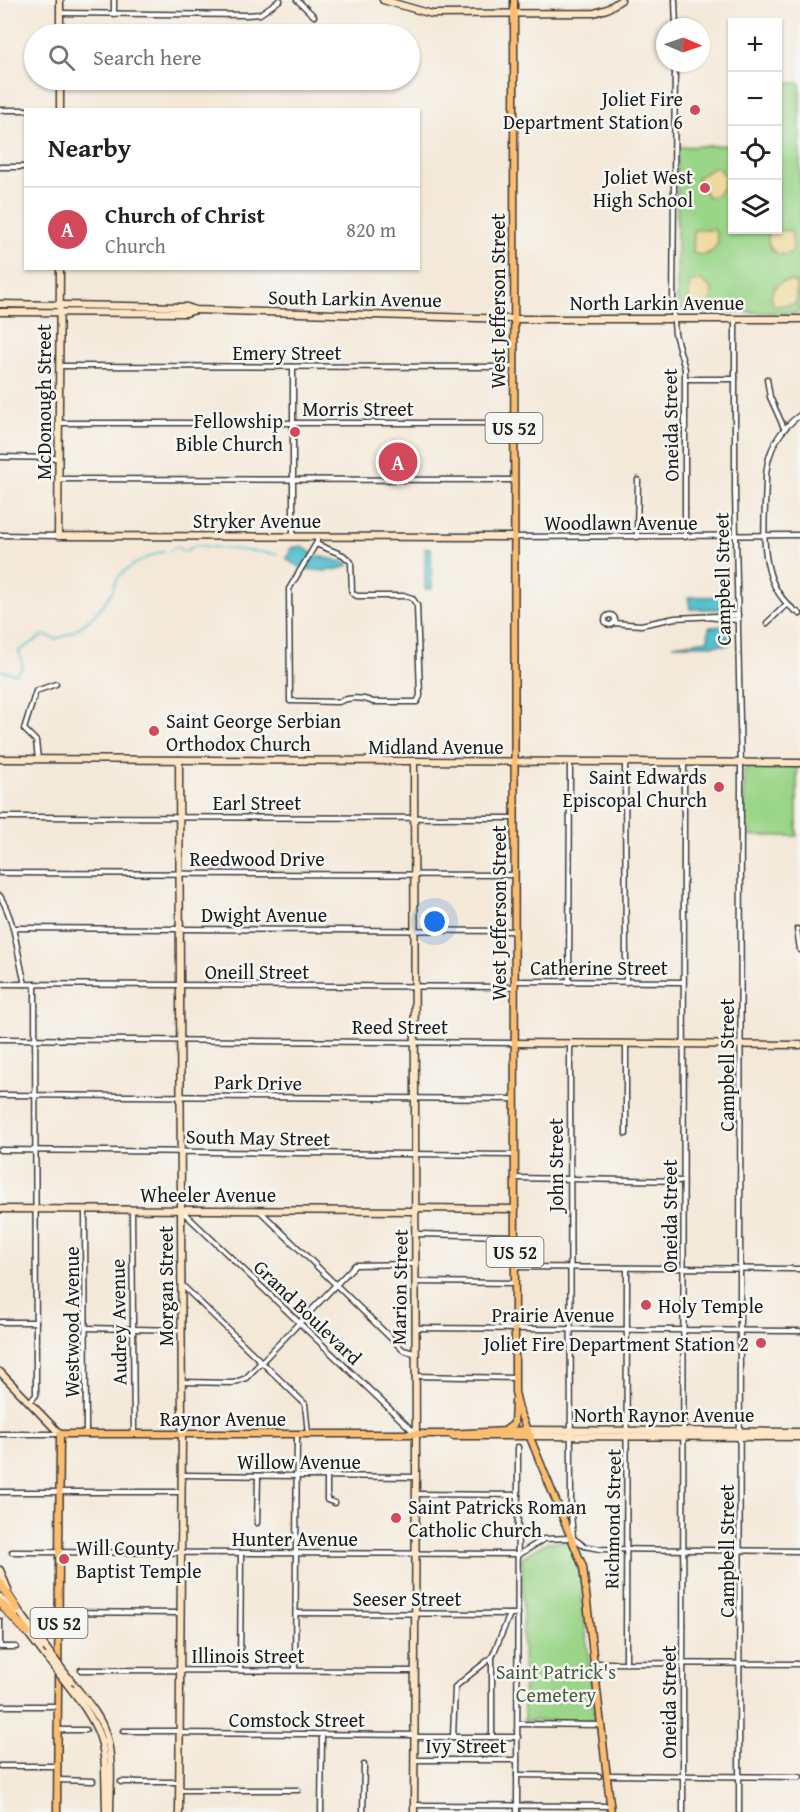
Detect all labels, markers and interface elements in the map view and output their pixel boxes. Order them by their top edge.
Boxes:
north arrow [656,18,710,72]
map controls [728,18,782,234]
button: + [728,18,782,72]
search box [24,24,420,90]
icon: search [45,41,78,74]
text: Search here [93,41,202,73]
button: − [728,72,782,126]
place label: Joliet Fire Department Station 6 [503,84,683,136]
marker: Joliet Fire Department Station 6 [688,103,702,117]
button: locate [728,126,782,180]
text: Nearby [48,128,131,167]
place label: Joliet West High School [593,162,693,214]
button: layers [728,180,782,234]
marker: Joliet West High School [698,181,712,195]
text: Church of Christ [105,199,265,231]
street label: West Jefferson Street [483,213,512,389]
text: A [61,215,74,244]
text: 820 m [346,215,396,244]
text: Church [105,231,166,260]
street label: South Larkin Avenue [268,282,442,314]
street label: North Larkin Avenue [570,288,744,317]
street label: McDonough Street [29,324,58,480]
street label: Emery Street [232,338,342,367]
street label: Oneida Street [655,368,685,482]
street label: Morris Street [302,394,414,423]
place label: Fellowship Bible Church [176,406,283,458]
road number: US 52 [486,413,542,443]
marker: Fellowship Bible Church [288,425,302,439]
pin: A [378,440,418,484]
street label: Stryker Avenue [193,506,321,535]
street label: Woodlawn Avenue [544,508,698,537]
street label: Campbell Street [706,512,738,646]
place label: Saint George Serbian Orthodox Church [166,706,341,758]
marker: Saint George Serbian Orthodox Church [147,724,161,738]
street label: Midland Avenue [368,732,504,761]
place label: Saint Edwards Episcopal Church [563,762,707,814]
marker: Saint Edwards Episcopal Church [712,780,726,794]
street label: Earl Street [213,788,301,817]
street label: West Jefferson Street [484,825,513,1001]
street label: Reedwood Drive [189,844,325,873]
street label: Dwight Avenue [201,900,327,929]
your location [420,907,449,936]
street label: Catherine Street [530,953,668,982]
street label: Oneill Street [205,957,309,986]
street label: Campbell Street [712,998,741,1132]
street label: Reed Street [352,1012,448,1041]
street label: Park Drive [214,1067,302,1097]
street label: John Street [541,1118,570,1215]
street label: South May Street [186,1121,330,1153]
street label: Oneida Street [655,1159,684,1273]
street label: Wheeler Avenue [140,1180,276,1209]
street label: Morgan Street [151,1226,180,1346]
street label: Marion Street [383,1229,415,1345]
road number: US 52 [486,1237,544,1267]
street label: Westwood Avenue [57,1246,86,1398]
street label: Grand Boulevard [247,1253,369,1372]
street label: Audrey Avenue [102,1258,134,1386]
place label: Holy Temple [658,1291,763,1320]
marker: Holy Temple [639,1298,653,1312]
street label: Prairie Avenue [492,1300,614,1329]
place label: Joliet Fire Department Station 2 [480,1329,749,1358]
marker: Joliet Fire Department Station 2 [754,1336,768,1350]
street label: North Raynor Avenue [574,1400,754,1429]
street label: Raynor Avenue [160,1404,286,1433]
street label: Willow Avenue [237,1447,361,1476]
street label: Richmond Street [596,1449,628,1589]
street label: Campbell Street [712,1484,741,1618]
place label: Saint Patricks Roman Catholic Church [408,1492,586,1544]
marker: Saint Patricks Roman Catholic Church [389,1511,403,1525]
street label: Hunter Avenue [232,1524,358,1553]
place label: Will County Baptist Temple [76,1533,202,1585]
marker: Will County Baptist Temple [57,1552,71,1566]
street label: Seeser Street [352,1584,462,1613]
road number: US 52 [31,1608,88,1638]
street label: Illinois Street [192,1641,305,1670]
street label: Oneida Street [654,1645,683,1759]
park label: Saint Patrick's Cemetery [496,1657,616,1709]
street label: Comstock Street [229,1705,365,1734]
street label: Ivy Street [425,1731,507,1760]

